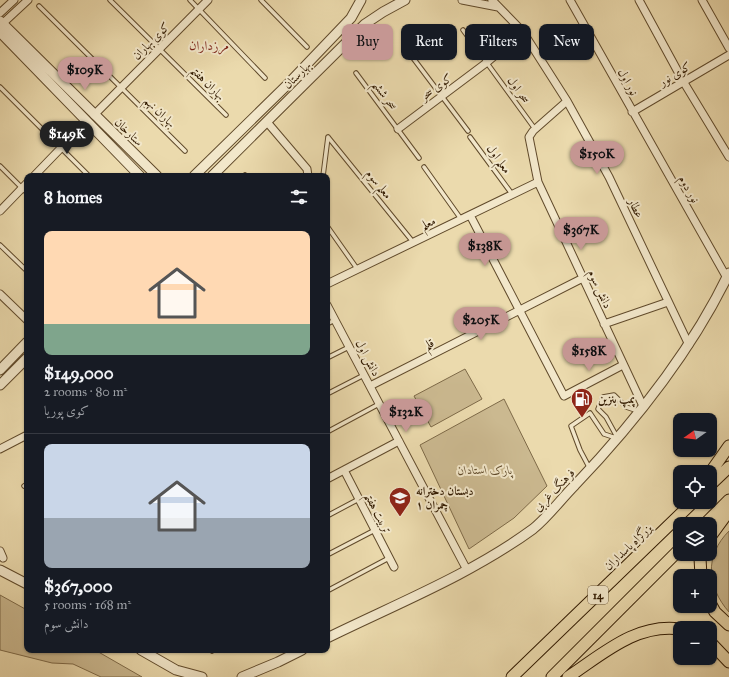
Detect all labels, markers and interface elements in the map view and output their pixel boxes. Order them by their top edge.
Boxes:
street label: کوی بهاران [129,19,173,63]
chip: Buy [342,24,393,60]
chip: Rent [401,24,457,60]
chip: Filters [465,24,531,60]
chip: New [539,24,594,60]
district label: مرزداران [189,38,229,55]
pin: $109K [57,57,113,91]
street label: بهارستان [280,58,314,92]
street label: کوی نور [656,59,694,90]
text: $109K [67,62,103,78]
street label: بهاران هفتم [184,63,228,107]
street label: نور اول [614,66,641,98]
street label: کوی سحر [416,71,455,105]
street label: سحر اول [504,74,534,107]
street label: سحر ششم [365,78,401,116]
street label: بهاران نهم [138,94,179,133]
street label: ستارخان [112,115,146,149]
pin: $149K [39,121,95,155]
text: $149K [49,126,85,142]
pin: $150K [569,141,625,175]
street label: معلم اول [480,142,514,179]
text: $150K [579,146,615,162]
street label: معلم سوم [359,166,395,205]
street label: نور دوم [672,173,702,207]
icon: filters [288,186,310,208]
text: 8 homes [44,187,102,208]
street label: عطار [625,195,647,220]
street label: معلم [418,213,440,237]
pin: $367K [553,217,609,251]
text: $367K [563,222,599,238]
pin: $138K [457,233,513,267]
text: $138K [468,238,502,254]
icon: home [141,257,213,329]
street label: دانش سوم [581,267,615,312]
pin: $205K [453,307,509,341]
text: $205K [462,312,500,328]
street label: قلم [422,336,439,357]
street label: دانش اول [351,337,383,380]
pin: $158K [561,338,617,372]
text: $158K [571,343,607,359]
text: $149,000 [44,363,114,384]
text: 2 rooms · 80 m² [44,384,127,400]
fuel station icon: پمپ بنزین [569,386,595,419]
place label: پمپ بنزین [598,392,636,408]
pin: $132K [378,399,434,433]
text: کوی پوریا [44,403,89,419]
text: $132K [389,404,423,420]
north arrow [673,413,717,457]
map controls [673,413,717,665]
park label: پارک استادان [457,463,514,479]
street label: فرهنگ غربی [530,465,579,515]
button: locate [673,465,717,509]
icon: home [141,470,213,542]
place label: دبستان دخترانه چمران ۱ [416,484,474,513]
school or university icon: دبستان دخترانه چمران ۱ [387,485,413,518]
street label: تربیت هفتم [357,490,394,538]
button: layers [673,517,717,561]
street label: بزرگراه پاسداران [600,520,656,575]
button: + [673,569,717,613]
text: $367,000 [44,576,113,597]
road number: 14 [588,586,608,604]
text: 5 rooms · 168 m² [44,597,131,613]
text: دانش سوم [44,616,89,632]
button: − [673,621,717,665]

